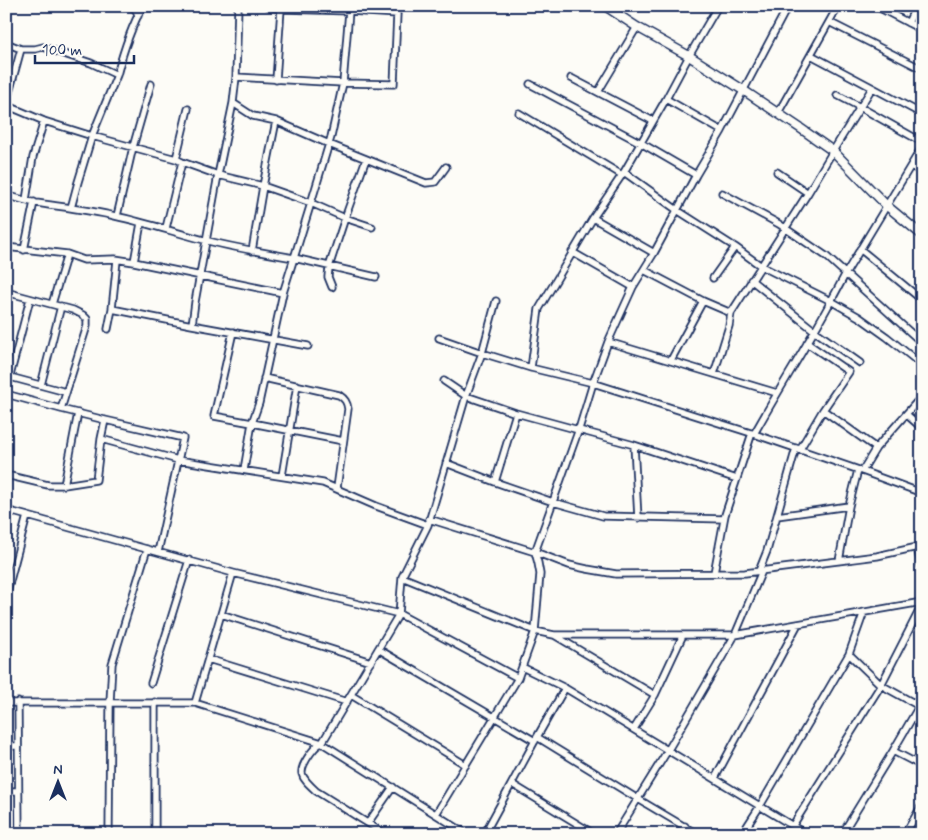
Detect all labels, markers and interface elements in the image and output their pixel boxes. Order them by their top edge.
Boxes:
scale bar [35,32,134,64]
text: 100 m [42,41,82,61]
north arrow [32,758,82,808]
text: N [53,761,63,779]

